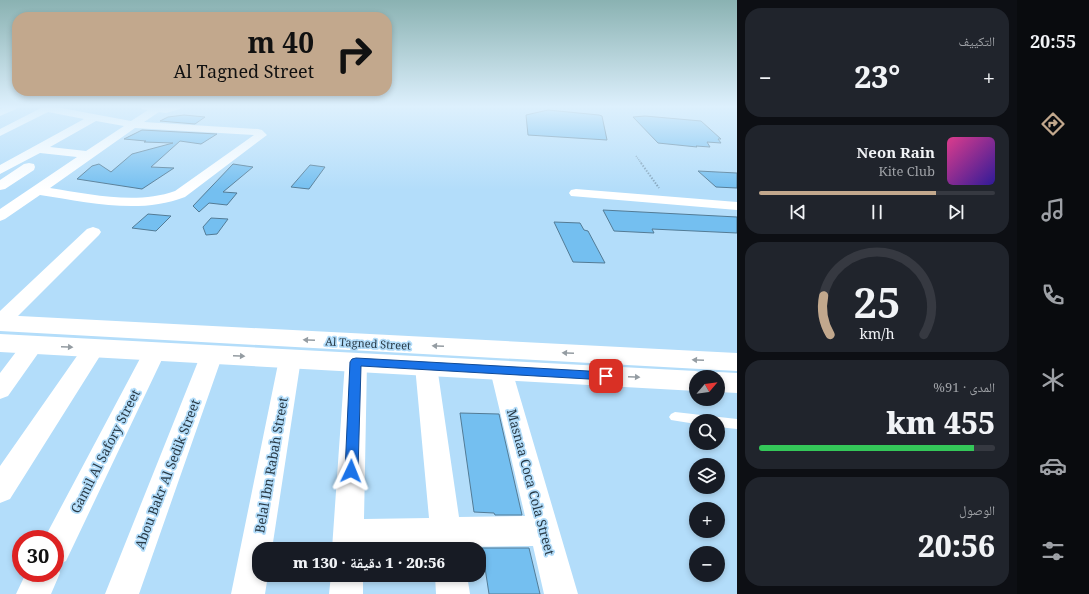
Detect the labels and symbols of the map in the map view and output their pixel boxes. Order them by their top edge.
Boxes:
street label: Al Tagned Street [325,333,411,353]
one-way arrow [303,336,315,343]
one-way arrow [61,343,73,350]
one-way arrow [432,343,444,350]
one-way arrow [562,350,574,357]
one-way arrow [233,353,246,359]
one-way arrow [691,357,704,363]
pin [589,359,623,393]
north arrow [689,370,725,406]
one-way arrow [628,374,640,381]
street label: Gamil Al Safory Street [66,386,144,516]
street label: Belal Ibn Rabah Street [250,395,292,534]
street label: Abou Bakr Al Sedik Street [130,396,204,552]
street label: Masnaa Coca Cola Street [503,407,559,558]
position arrow [330,450,372,492]
speed limit sign: 30 [12,530,64,582]

